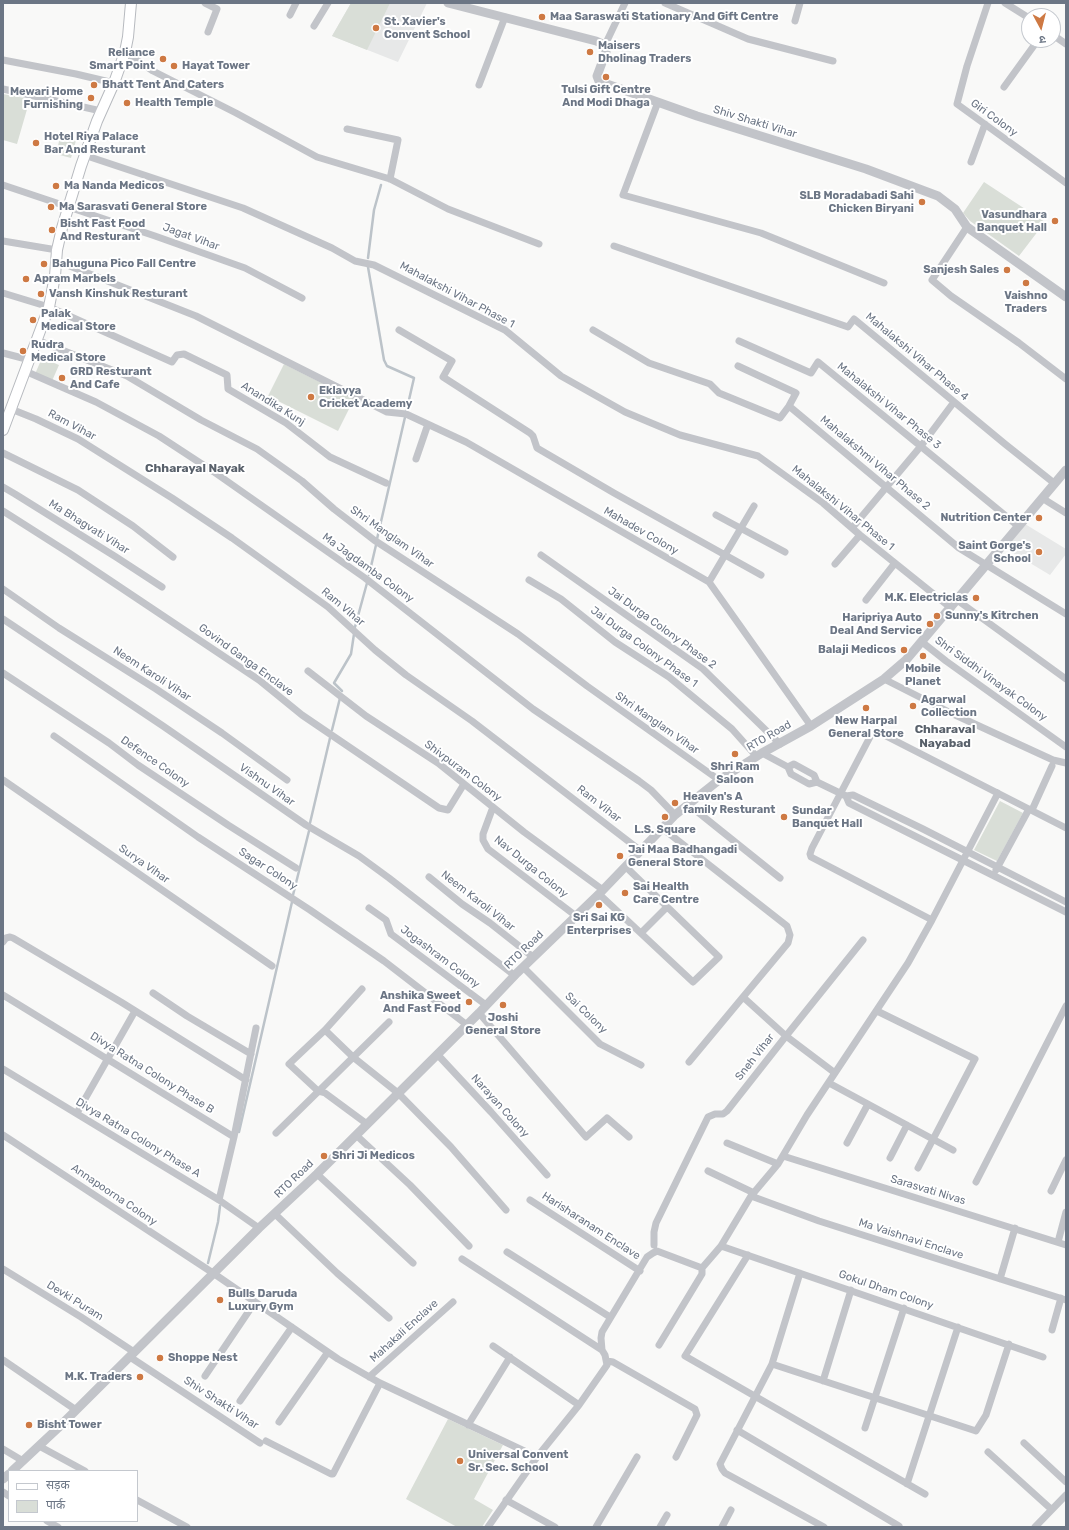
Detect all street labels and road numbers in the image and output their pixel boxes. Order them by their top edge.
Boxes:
street label: Giri Colony [968,97,1020,139]
street label: Shiv Shakti Vihar [712,103,798,141]
street label: Jagat Vihar [161,221,221,253]
street label: Mahalakshi Vihar Phase 1 [397,259,517,331]
street label: Mahalakshi Vihar Phase 4 [863,310,971,404]
street label: Mahalakshi Vihar Phase 3 [834,360,944,452]
street label: Anandika Kunj [239,379,307,429]
street label: Ram Vihar [46,407,98,443]
street label: Mahalakshmi Vihar Phase 2 [817,413,933,513]
street label: Mahalakshi Vihar Phase 1 [789,463,897,553]
street label: Ma Bhagvati Vihar [46,497,132,557]
street label: Shri Manglam Vihar [348,503,436,571]
street label: Mahadev Colony [601,504,681,558]
street label: Ma Jagdamba Colony [320,530,416,606]
street label: Jai Durga Colony Phase 2 [605,584,719,672]
street label: Ram Vihar [319,585,367,629]
street label: Jai Durga Colony Phase 1 [588,604,700,690]
street label: Govind Ganga Enclave [196,621,296,699]
street label: Shri Siddhi Vinayak Colony [932,634,1050,724]
street label: Neem Karoli Vihar [111,644,193,704]
street label: Shri Manglam Vihar [613,689,701,757]
street label: RTO Road [744,718,794,754]
street label: Defence Colony [118,733,192,791]
street label: Shivpuram Colony [422,738,504,804]
street label: Vishnu Vihar [237,761,297,809]
street label: Ram Vihar [574,783,624,825]
street label: Nav Durga Colony [491,833,571,901]
street label: Surya Vihar [116,842,172,886]
street label: Sagar Colony [236,845,300,893]
street label: Neem Karoli Vihar [438,868,518,934]
street label: Jogashram Colony [398,923,482,991]
street label: RTO Road [502,928,546,972]
street label: Sai Colony [562,990,610,1036]
street label: Divya Ratna Colony Phase B [88,1029,216,1117]
street label: Sneh Vihar [733,1031,777,1083]
street label: Narayan Colony [468,1072,532,1140]
street label: Divya Ratna Colony Phase A [73,1095,203,1181]
street label: RTO Road [272,1157,316,1201]
street label: Annapoorna Colony [69,1161,159,1229]
street label: Sarasvati Nivas [889,1172,967,1208]
street label: Harisharanam Enclave [539,1189,643,1263]
street label: Ma Vaishnavi Enclave [857,1216,965,1262]
street label: Gokul Dham Colony [837,1268,935,1312]
street label: Devki Puram [44,1278,106,1324]
street label: Mahakali Enclave [367,1297,441,1365]
street label: Shiv Shakti Vihar [181,1374,261,1432]

